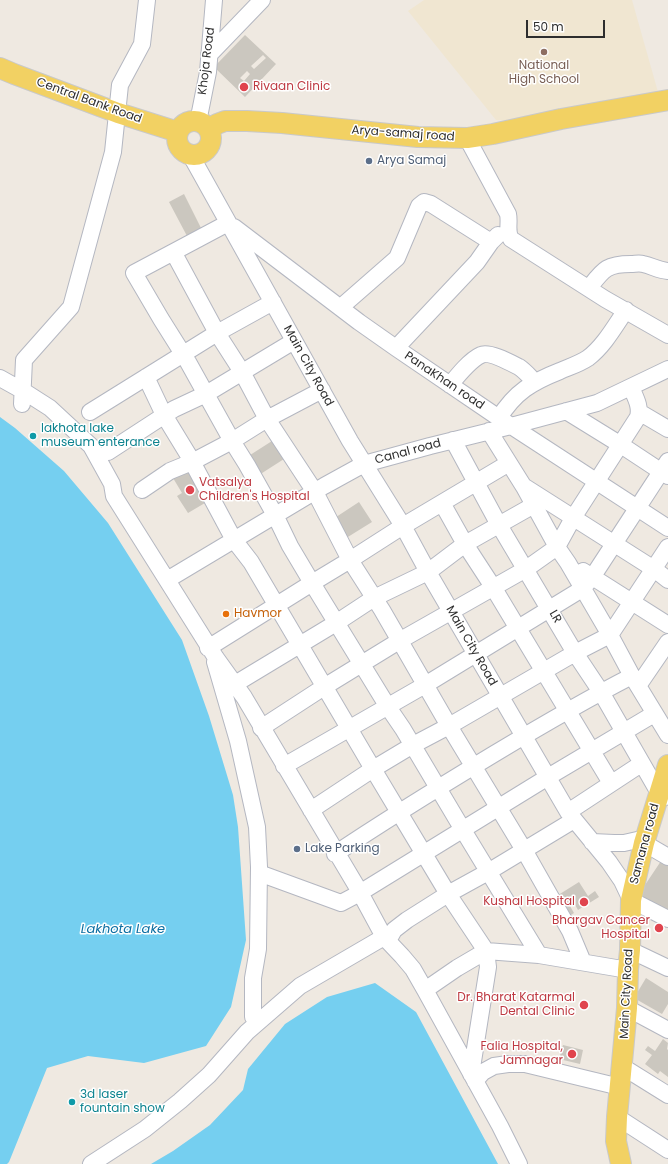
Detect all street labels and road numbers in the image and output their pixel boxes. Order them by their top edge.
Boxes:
street label: Khoja Road [196,26,218,96]
street label: Central Bank Road [34,75,144,127]
street label: Arya-samaj road [351,123,455,145]
street label: Main City Road [280,323,336,409]
street label: PanaKhan road [401,349,487,413]
street label: Canal road [373,436,443,468]
street label: Main City Road [442,603,500,689]
street label: LR [546,608,564,626]
street label: Samana road [627,802,663,886]
street label: Main City Road [617,949,637,1039]

